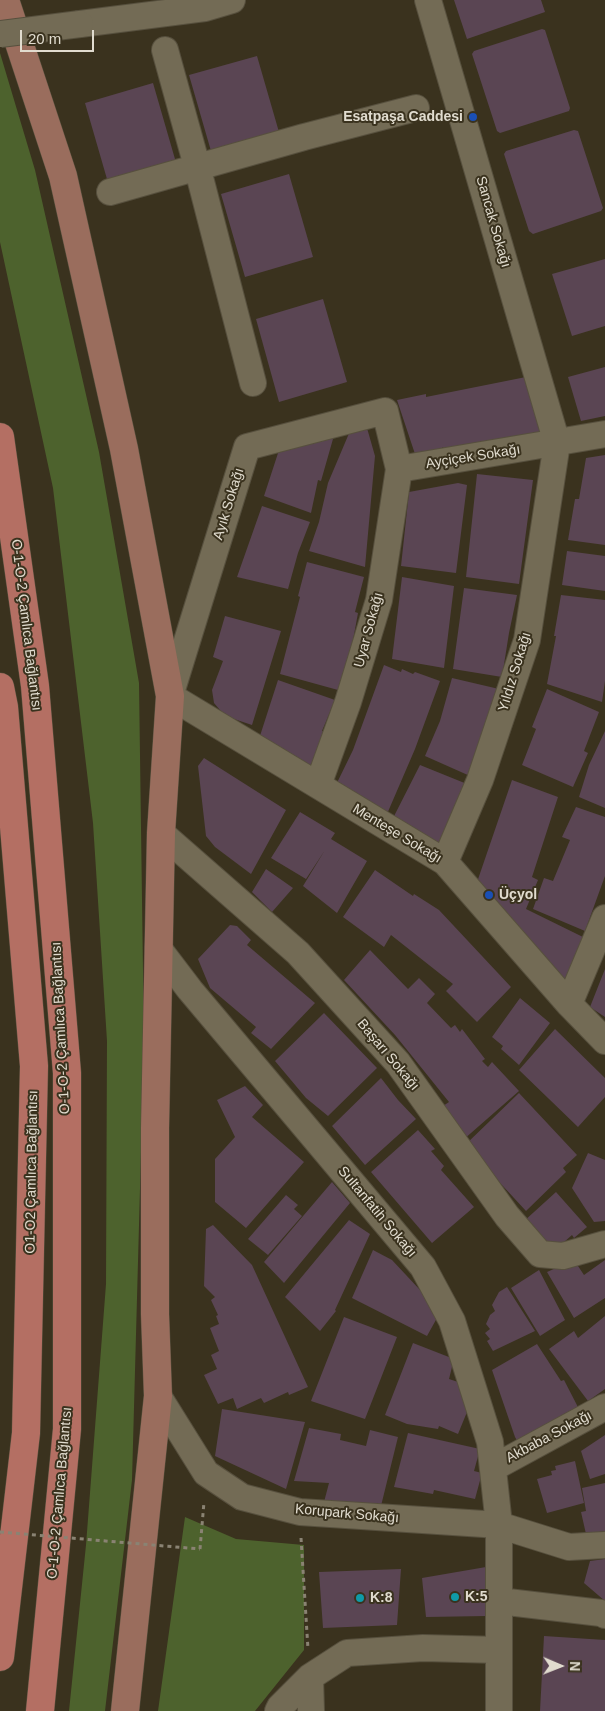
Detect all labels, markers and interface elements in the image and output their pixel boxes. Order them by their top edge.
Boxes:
scale bar [22,20,96,52]
text: 20 m [28,30,61,47]
place label: Esatpaşa Caddesi [343,109,463,125]
marker: Esatpaşa Caddesi [467,111,479,123]
street label: Sancak Sokağı [472,174,514,270]
street label: Ayçiçek Sokağı [425,441,521,473]
street label: Ayık Sokağı [210,466,248,542]
street label: O-1-O-2 Çamlıca Bağlantısı [7,538,45,712]
street label: Uyar Sokağı [351,591,387,669]
street label: Yıldız Sokağı [495,630,535,714]
street label: Menteşe Sokağı [349,801,445,867]
place label: Üçyol [499,887,537,903]
marker: Üçyol [483,889,495,901]
street label: O-1-O-2 Çamlıca Bağlantısı [48,941,74,1115]
street label: Başarı Sokağı [353,1016,423,1094]
street label: O1-O2 Çamlıca Bağlantısı [22,1090,42,1254]
street label: Sultanfatih Sokağı [334,1163,420,1261]
street label: O-1-O-2 Çamlıca Bağlantısı [44,1406,76,1580]
street label: Akbaba Sokağı [503,1407,595,1467]
street label: Korupark Sokağı [294,1501,400,1527]
place label: K:5 [465,1589,488,1605]
place label: K:8 [370,1590,393,1606]
marker: K:5 [449,1591,461,1603]
marker: K:8 [354,1592,366,1604]
north arrow [535,1641,585,1691]
text: N [567,1661,583,1671]

